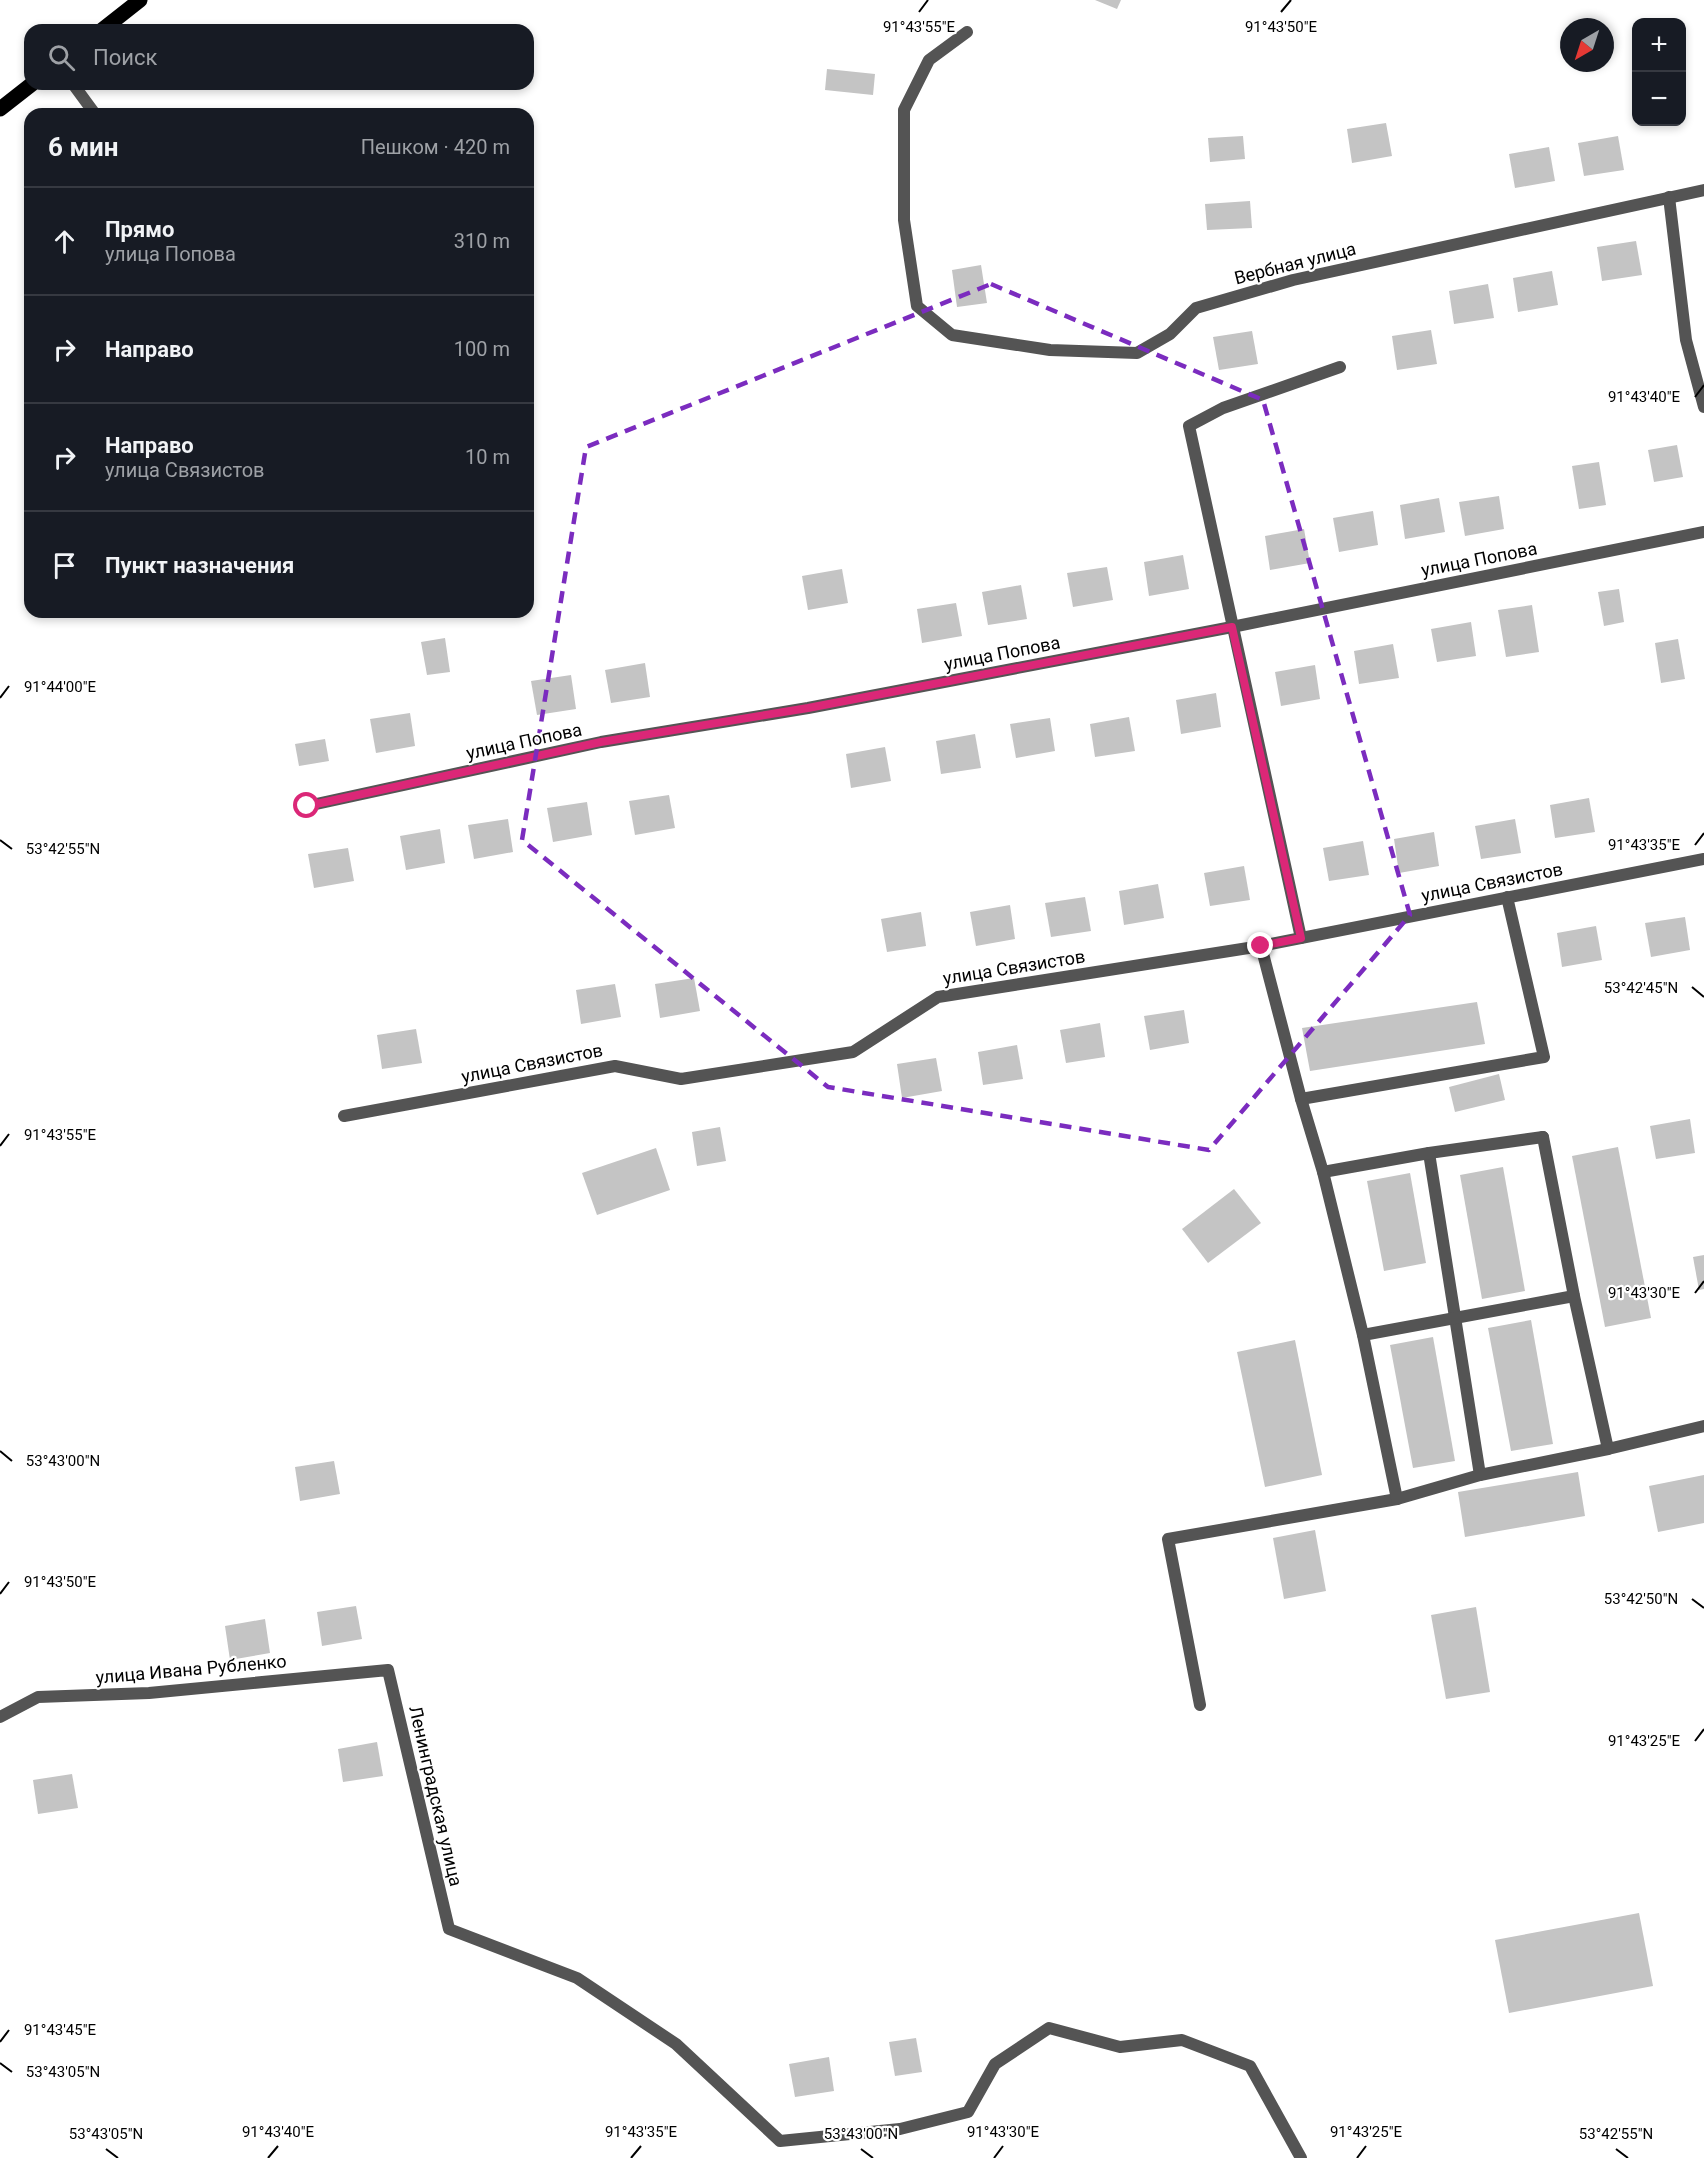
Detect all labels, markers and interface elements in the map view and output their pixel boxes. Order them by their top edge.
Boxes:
text: 91°43'55"E [883,18,956,36]
text: 91°43'50"E [1245,18,1318,36]
north arrow [1560,18,1614,72]
map controls [1632,18,1686,126]
button: + [1632,18,1686,72]
search box [24,24,534,90]
icon: search [45,41,78,74]
text: Поиск [93,45,157,70]
button: − [1632,72,1686,126]
text: 6 мин [48,132,119,162]
text: Пешком · 420 m [361,135,510,159]
text: Прямо [105,217,174,242]
icon: ahead [48,225,81,258]
text: 310 m [454,229,510,253]
street label: Вербная улица [1232,238,1358,288]
text: улица Попова [105,242,236,266]
icon: right [48,333,81,366]
text: Направо [105,337,194,362]
text: 100 m [454,337,510,361]
text: 91°43'40"E [1608,388,1681,406]
text: Направо [105,433,194,458]
icon: right [48,441,81,474]
text: 10 m [465,445,510,469]
text: улица Связистов [105,458,265,482]
street label: улица Попова [1419,537,1539,581]
icon: arrive [48,549,81,582]
text: Пункт назначения [105,553,294,578]
street label: улица Попова [942,631,1062,675]
text: 91°44'00"E [24,678,97,696]
street label: улица Попова [464,718,584,764]
route start [293,792,319,818]
text: 91°43'35"E [1608,836,1681,854]
text: 53°42'55"N [26,840,100,858]
street label: улица Связистов [1420,858,1564,906]
route end [1247,932,1273,958]
street label: улица Связистов [941,945,1087,989]
text: 53°42'45"N [1604,979,1678,997]
street label: улица Связистов [460,1039,604,1087]
text: 91°43'55"E [24,1126,97,1144]
text: 91°43'30"E [1608,1284,1681,1302]
text: 53°43'00"N [26,1452,100,1470]
text: 91°43'50"E [24,1573,97,1591]
text: 53°42'50"N [1604,1590,1678,1608]
street label: улица Ивана Рубленко [95,1650,287,1688]
street label: Ленинградская улица [405,1704,467,1888]
text: 91°43'25"E [1608,1732,1681,1750]
text: 91°43'45"E [24,2021,97,2039]
text: 53°43'05"N [26,2063,100,2081]
text: 91°43'40"E [242,2123,315,2141]
text: 91°43'35"E [605,2123,678,2141]
text: 91°43'30"E [967,2123,1040,2141]
text: 91°43'25"E [1330,2123,1403,2141]
text: 53°43'05"N [69,2125,143,2143]
text: 53°43'00"N [824,2125,898,2143]
text: 53°42'55"N [1579,2125,1653,2143]

